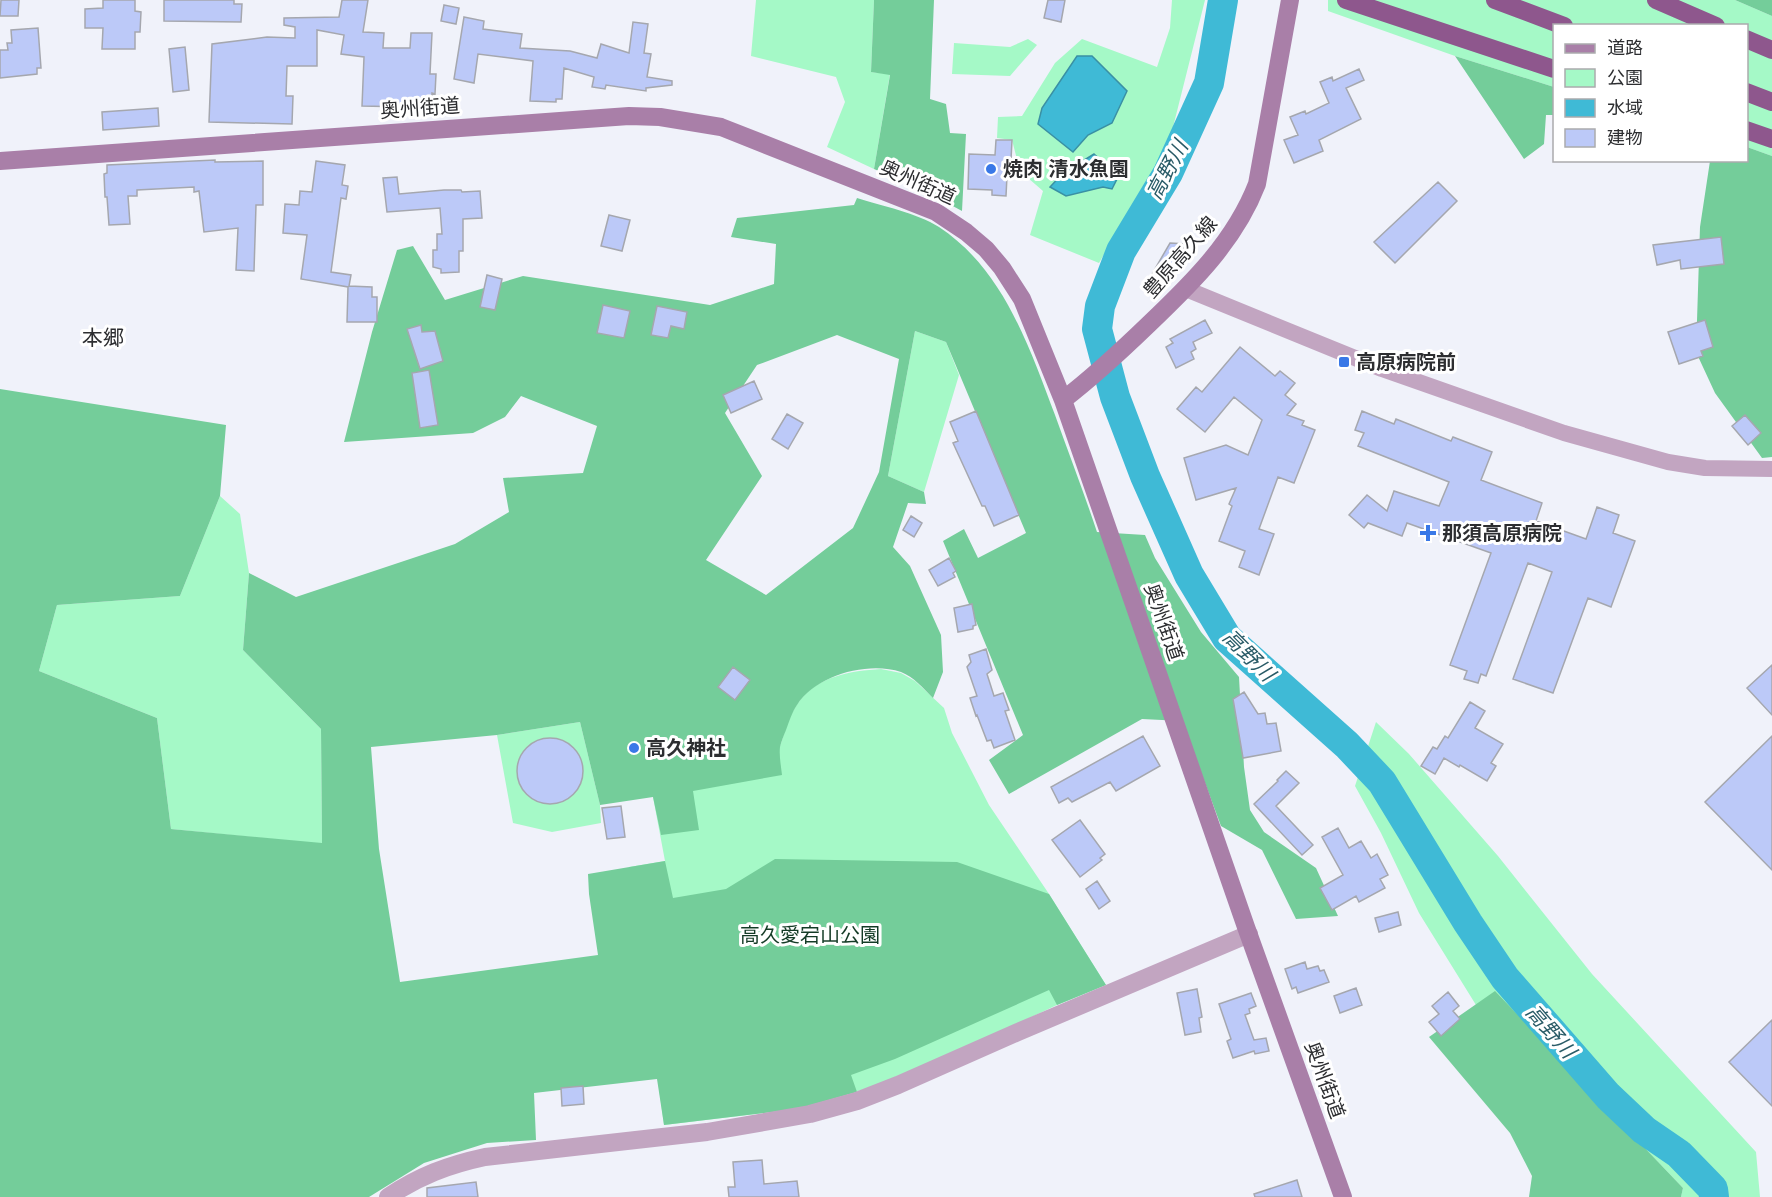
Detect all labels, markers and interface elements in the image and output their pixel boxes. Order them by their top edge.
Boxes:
legend [1553,24,1748,162]
text: 道路 [1607,37,1643,59]
text: 公園 [1607,67,1643,89]
street label: 奥州街道 [379,93,461,123]
text: 水域 [1607,97,1643,119]
text: 建物 [1607,127,1643,149]
water label: 高野川 [1141,135,1194,204]
street label: 奥州街道 [877,155,959,209]
place label: 焼肉 清水魚園 [1003,157,1129,181]
marker: 焼肉 清水魚園 [984,162,998,176]
street label: 豊原高久線 [1138,211,1222,303]
district label: 本郷 [82,325,124,350]
place label: 高原病院前 [1356,350,1456,374]
marker: 高原病院前 [1337,355,1351,369]
place label: 那須高原病院 [1442,521,1562,545]
marker: 那須高原病院 [1419,524,1437,542]
street label: 奥州街道 [1140,580,1188,664]
water label: 高野川 [1218,624,1282,688]
place label: 高久神社 [646,736,726,760]
marker: 高久神社 [627,741,641,755]
park label: 高久愛宕山公園 [740,923,880,947]
water label: 高野川 [1521,999,1582,1064]
street label: 奥州街道 [1300,1038,1350,1122]

